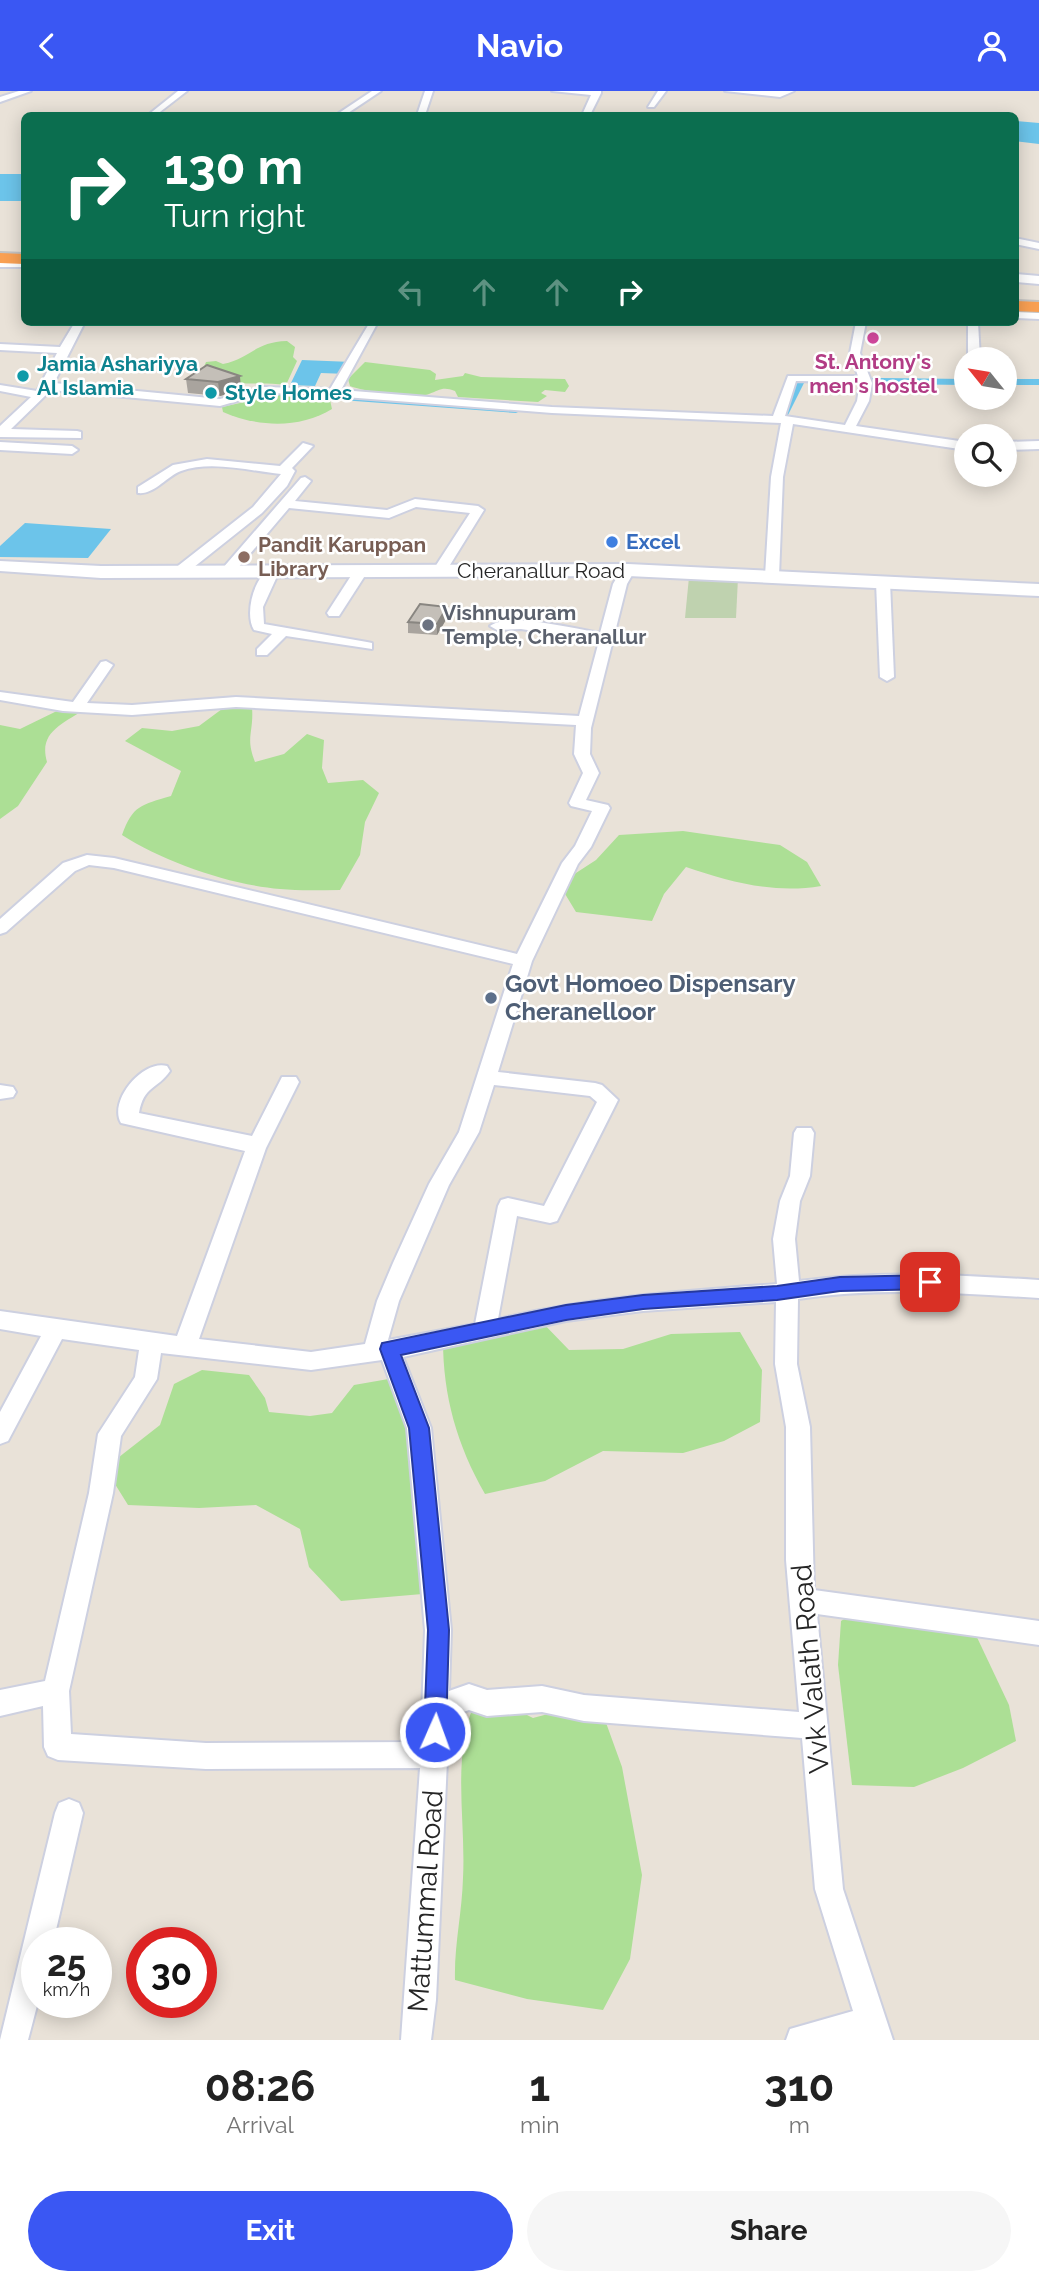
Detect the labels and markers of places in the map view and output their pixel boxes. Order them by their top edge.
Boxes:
marker: St. Antony's men's hostel [865,330,881,346]
place label: St. Antony's men's hostel [809,349,937,398]
place label: Jamia Ashariyya Al Islamia [37,351,198,400]
marker: Jamia Ashariyya Al Islamia [15,368,31,384]
place label: Style Homes [225,380,352,405]
marker: Style Homes [203,385,219,401]
place label: Excel [626,529,681,554]
place label: Pandit Karuppan Library [258,532,426,581]
marker: Excel [604,534,620,550]
marker: Pandit Karuppan Library [236,549,252,565]
place label: Vishnupuram Temple, Cheranallur [442,600,646,649]
marker: Vishnupuram Temple, Cheranallur [420,617,436,633]
place label: Govt Homoeo Dispensary Cheranelloor [505,969,796,1026]
marker: Govt Homoeo Dispensary Cheranelloor [483,990,499,1006]
pin [900,1252,960,1312]

